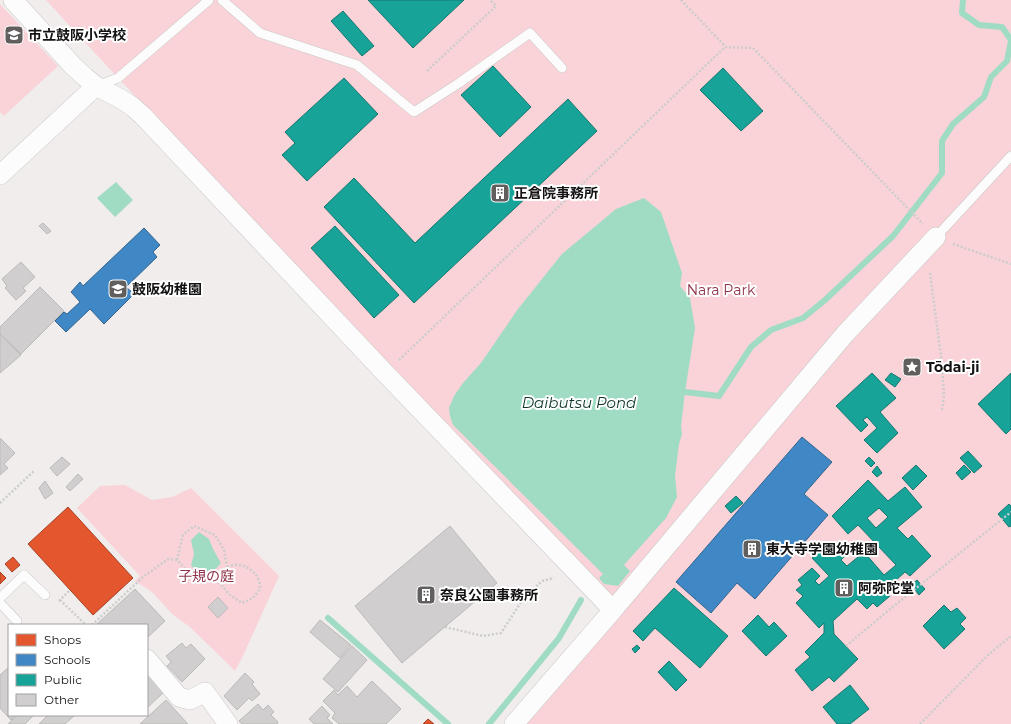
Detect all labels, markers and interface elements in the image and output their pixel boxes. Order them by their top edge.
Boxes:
school or university icon: 市立鼓阪小学校 [3,24,25,46]
place label: 市立鼓阪小学校 [28,26,126,44]
building icon: 正倉院事務所 [489,182,511,204]
place label: 正倉院事務所 [514,184,598,202]
school or university icon: 鼓阪幼稚園 [107,278,129,300]
place label: 鼓阪幼稚園 [132,280,202,298]
park label: Nara Park [687,281,756,299]
place icon: Tōdai-ji [901,356,923,378]
place label: Tōdai-ji [926,358,980,376]
water label: Daibutsu Pond [522,393,637,412]
building icon: 東大寺学園幼稚園 [741,538,763,560]
place label: 東大寺学園幼稚園 [766,540,878,558]
park label: 子規の庭 [178,567,234,585]
building icon: 阿弥陀堂 [833,577,855,599]
place label: 阿弥陀堂 [858,579,914,597]
building icon: 奈良公園事務所 [415,584,437,606]
place label: 奈良公園事務所 [440,586,538,604]
legend [8,624,148,716]
text: Shops [44,632,81,647]
text: Schools [44,652,90,667]
text: Public [44,672,82,687]
text: Other [44,692,79,707]

